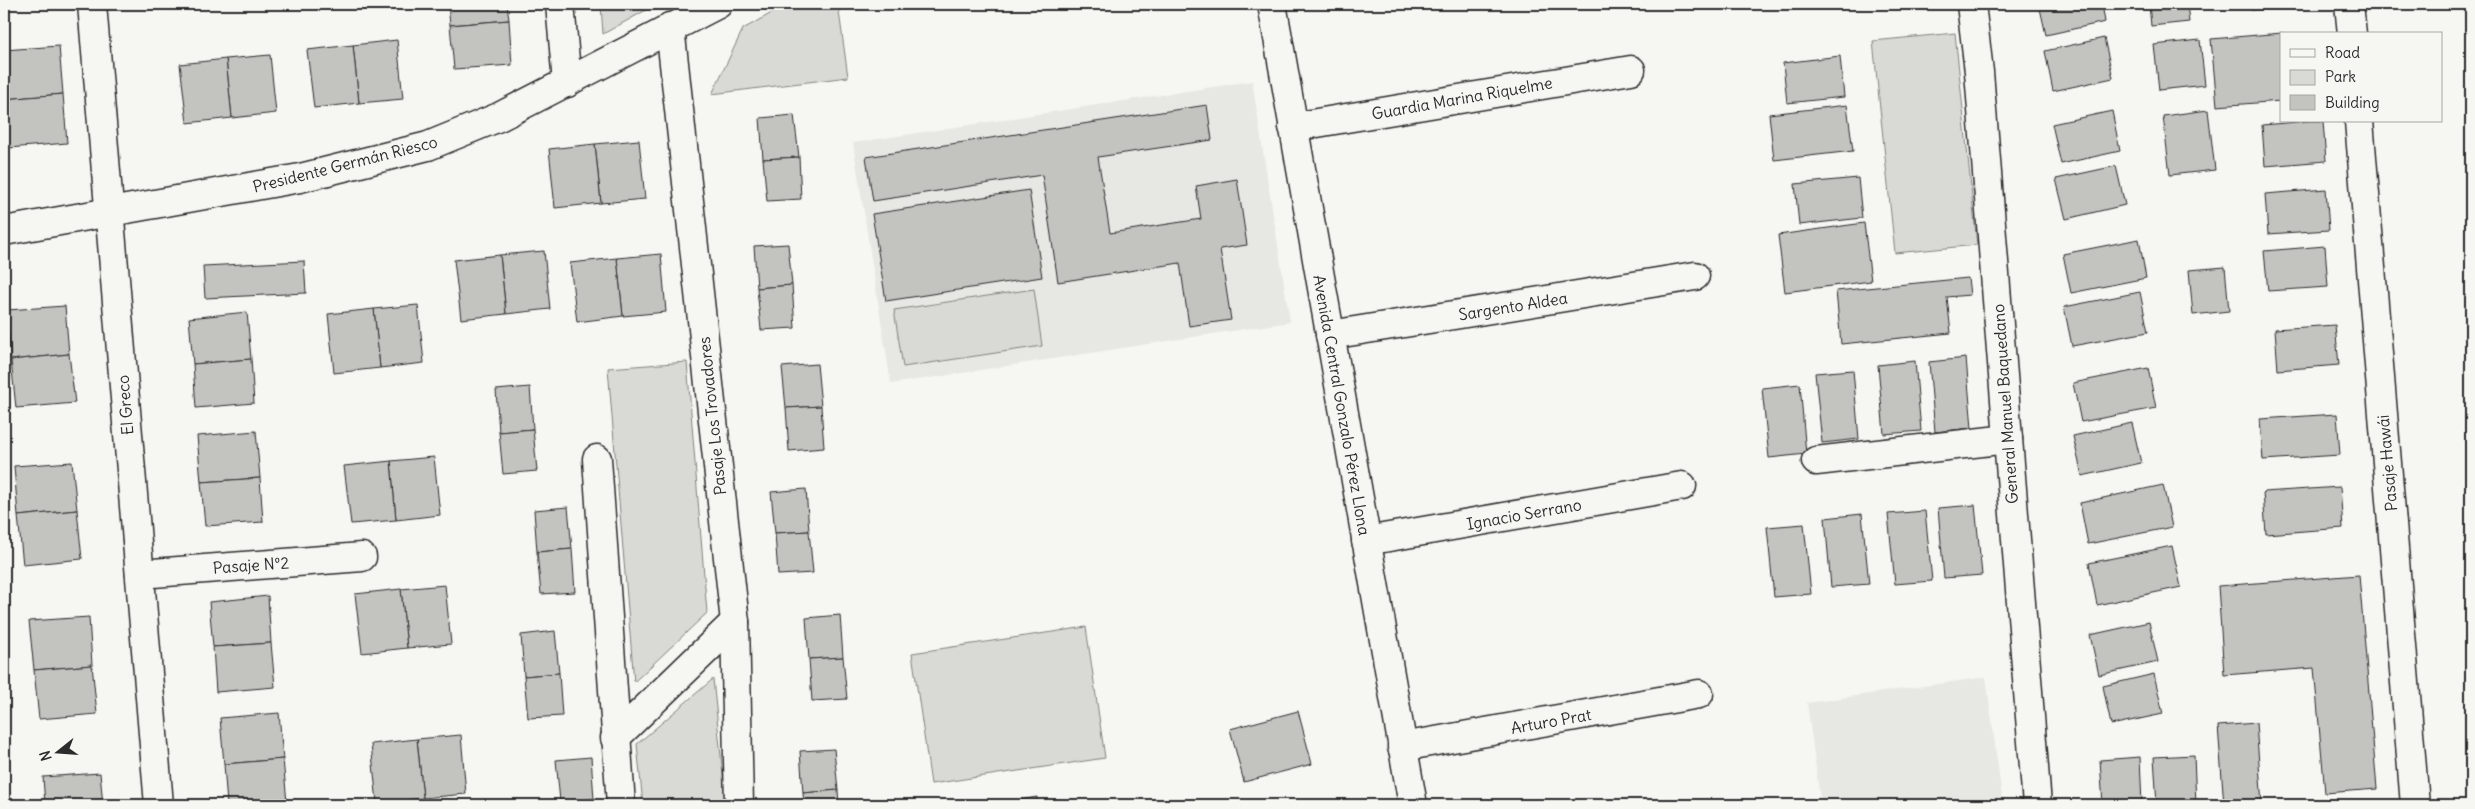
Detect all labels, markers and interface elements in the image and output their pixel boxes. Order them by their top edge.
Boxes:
legend [2280,32,2442,122]
text: Road [2325,43,2360,62]
text: Park [2325,67,2356,86]
street label: Guardia Marina Riquelme [1370,72,1554,124]
text: Building [2325,93,2380,112]
street label: Presidente Germán Riesco [251,131,439,197]
street label: Avenida Central Gonzalo Pérez Llona [1309,273,1375,537]
street label: Sargento Aldea [1457,288,1569,324]
street label: General Manuel Baquedano [1988,303,2022,505]
street label: Pasaje Los Trovadores [694,336,730,496]
street label: El Greco [112,374,138,436]
street label: Pasaje Hawái [2373,414,2401,512]
street label: Ignacio Serrano [1465,494,1583,534]
street label: Pasaje Nº2 [212,552,290,578]
street label: Arturo Prat [1509,704,1593,738]
north arrow [32,726,82,776]
text: N [36,749,56,763]

